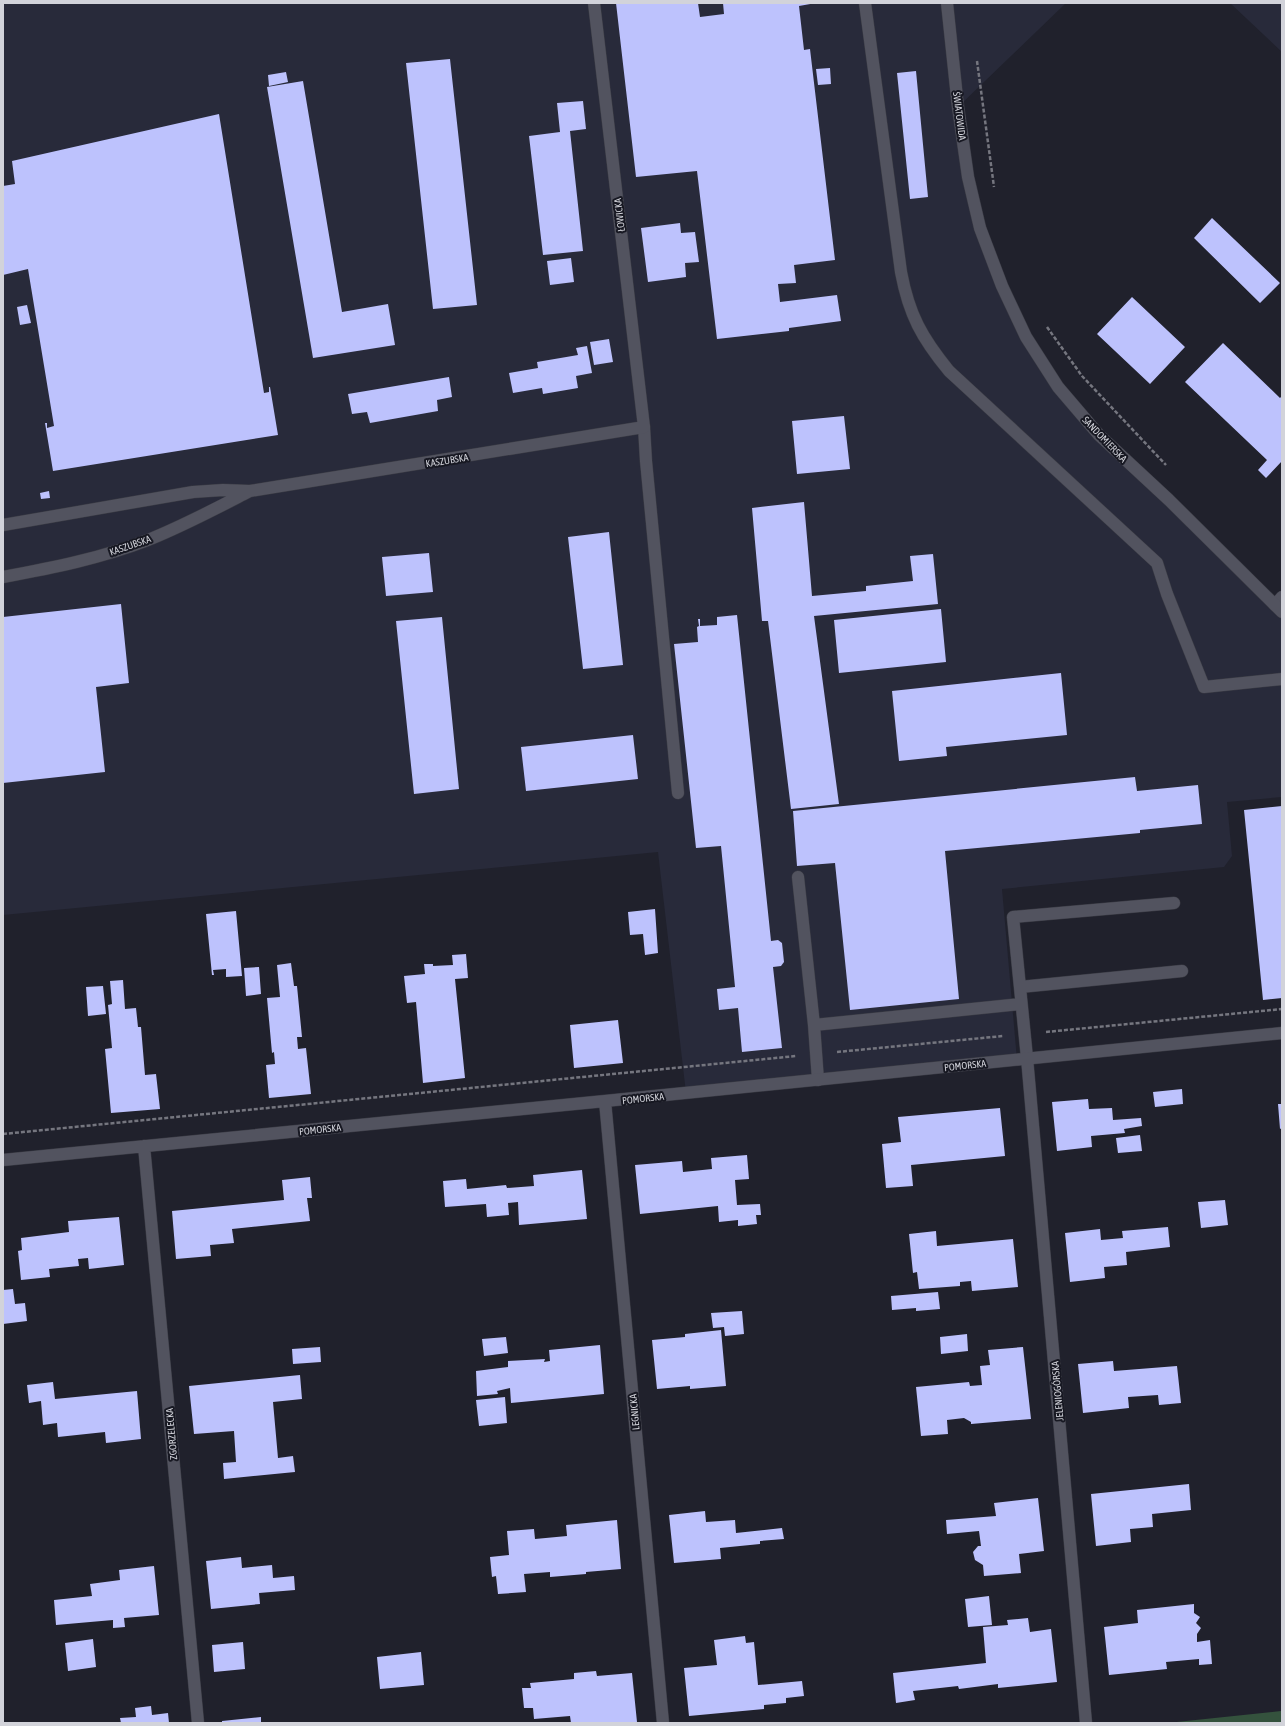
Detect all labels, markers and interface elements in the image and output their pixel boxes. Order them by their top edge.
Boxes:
street label: ŚWIATOWIDA [951,91,968,141]
street label: ŁOWICKA [612,198,627,232]
street label: SANDOMIERSKA [1080,414,1129,464]
street label: KASZUBSKA [425,452,469,469]
street label: KASZUBSKA [108,533,152,558]
street label: POMORSKA [943,1058,987,1073]
street label: POMORSKA [621,1091,665,1106]
street label: POMORSKA [298,1122,342,1137]
street label: JELENIOGÓRSKA [1049,1360,1066,1421]
street label: LEGNICKA [627,1393,642,1430]
street label: ZGORZELECKA [164,1408,179,1460]

